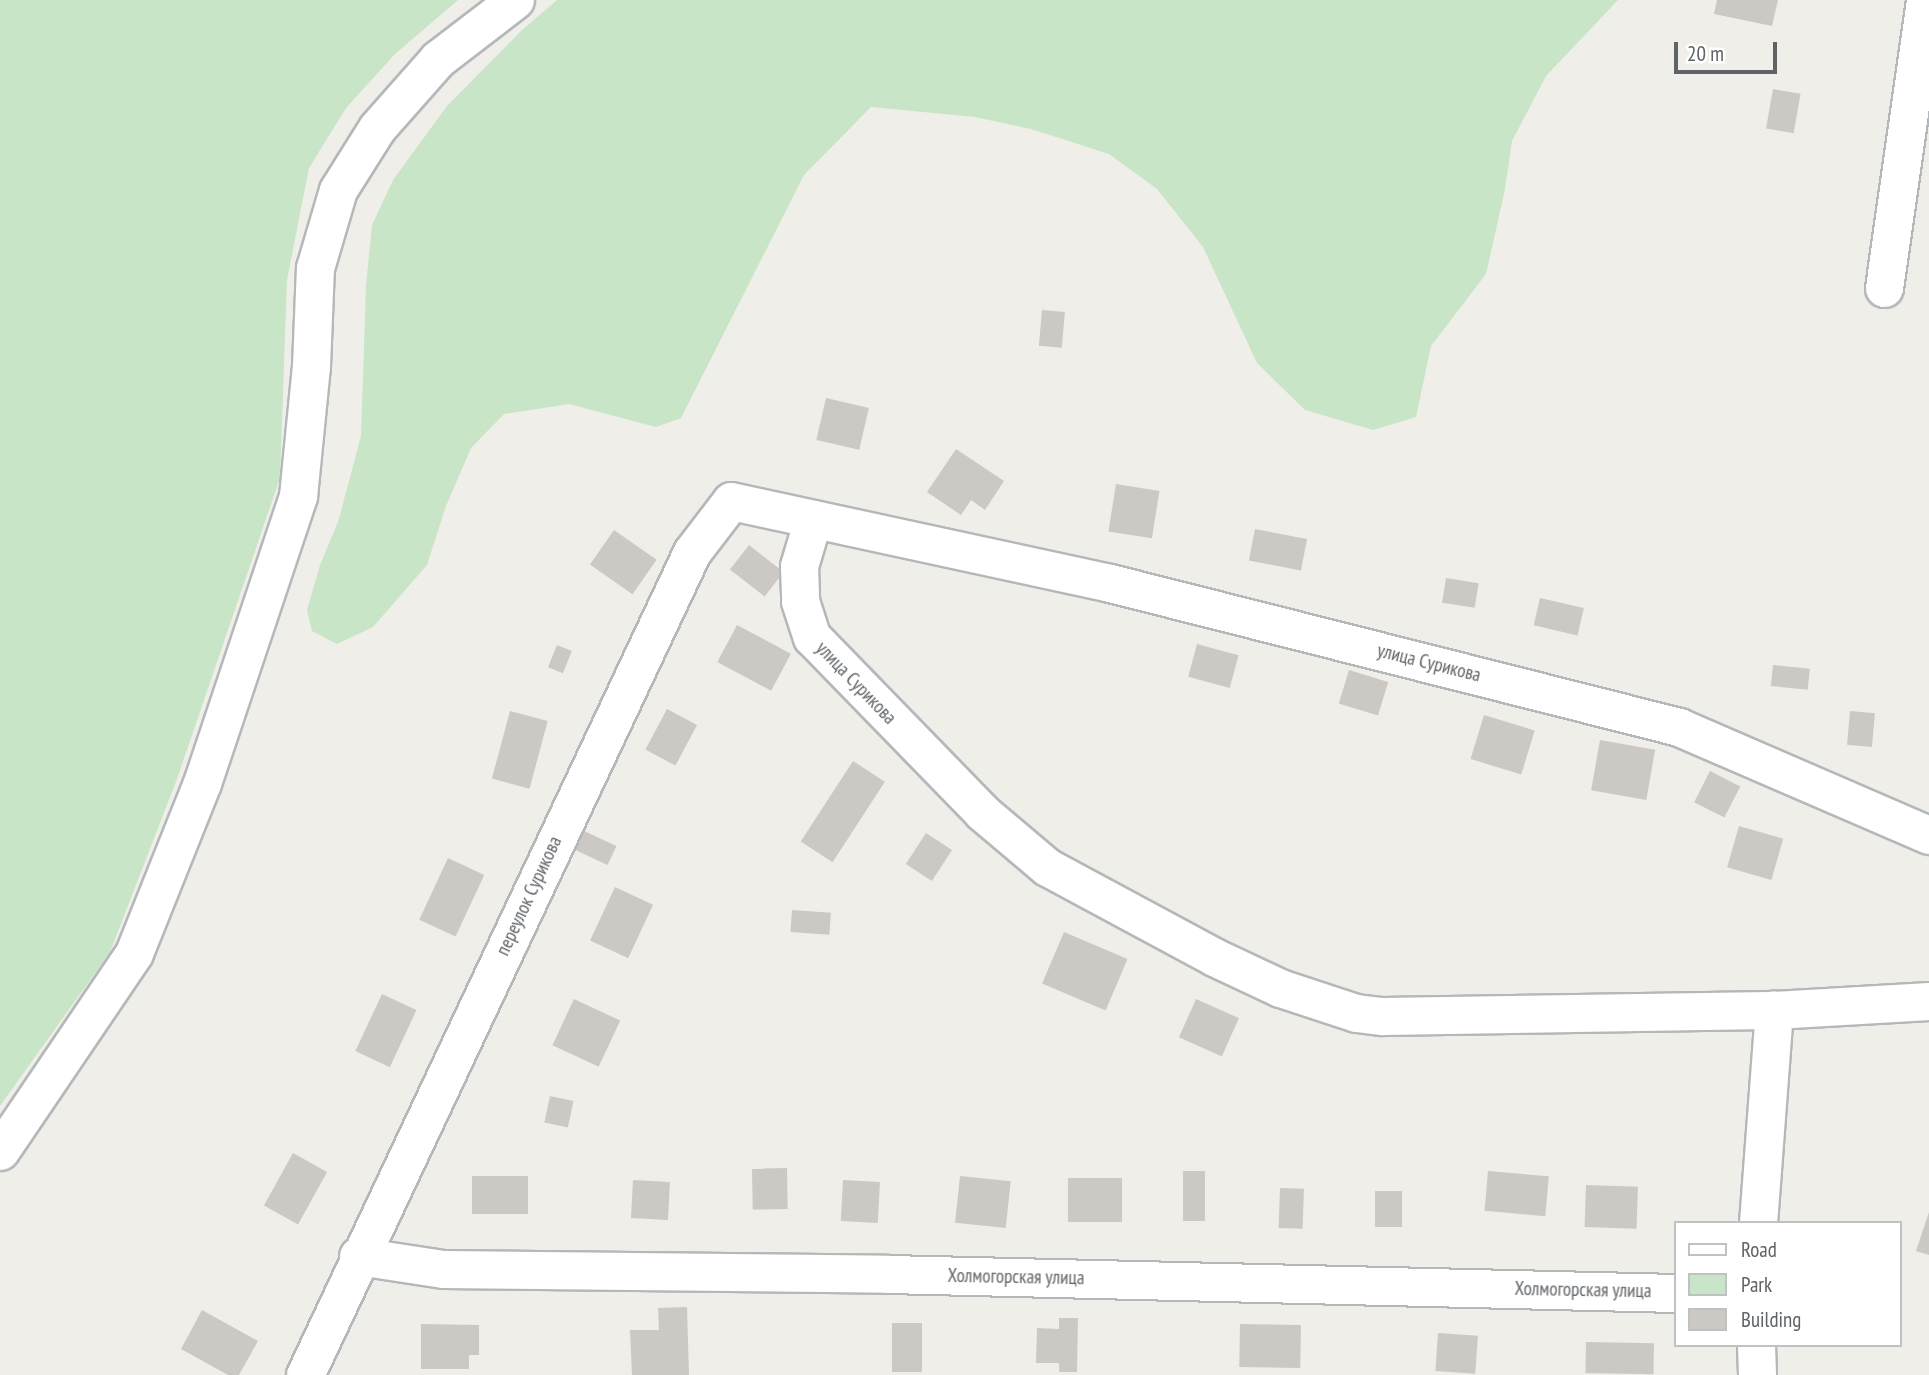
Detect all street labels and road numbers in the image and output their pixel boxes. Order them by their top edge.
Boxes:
street label: улица Сурикова [811,637,901,729]
street label: улица Сурикова [1375,639,1483,687]
street label: переулок Сурикова [491,833,567,959]
street label: Холмогорская улица [947,1264,1085,1290]
street label: Холмогорская улица [1514,1277,1652,1303]

